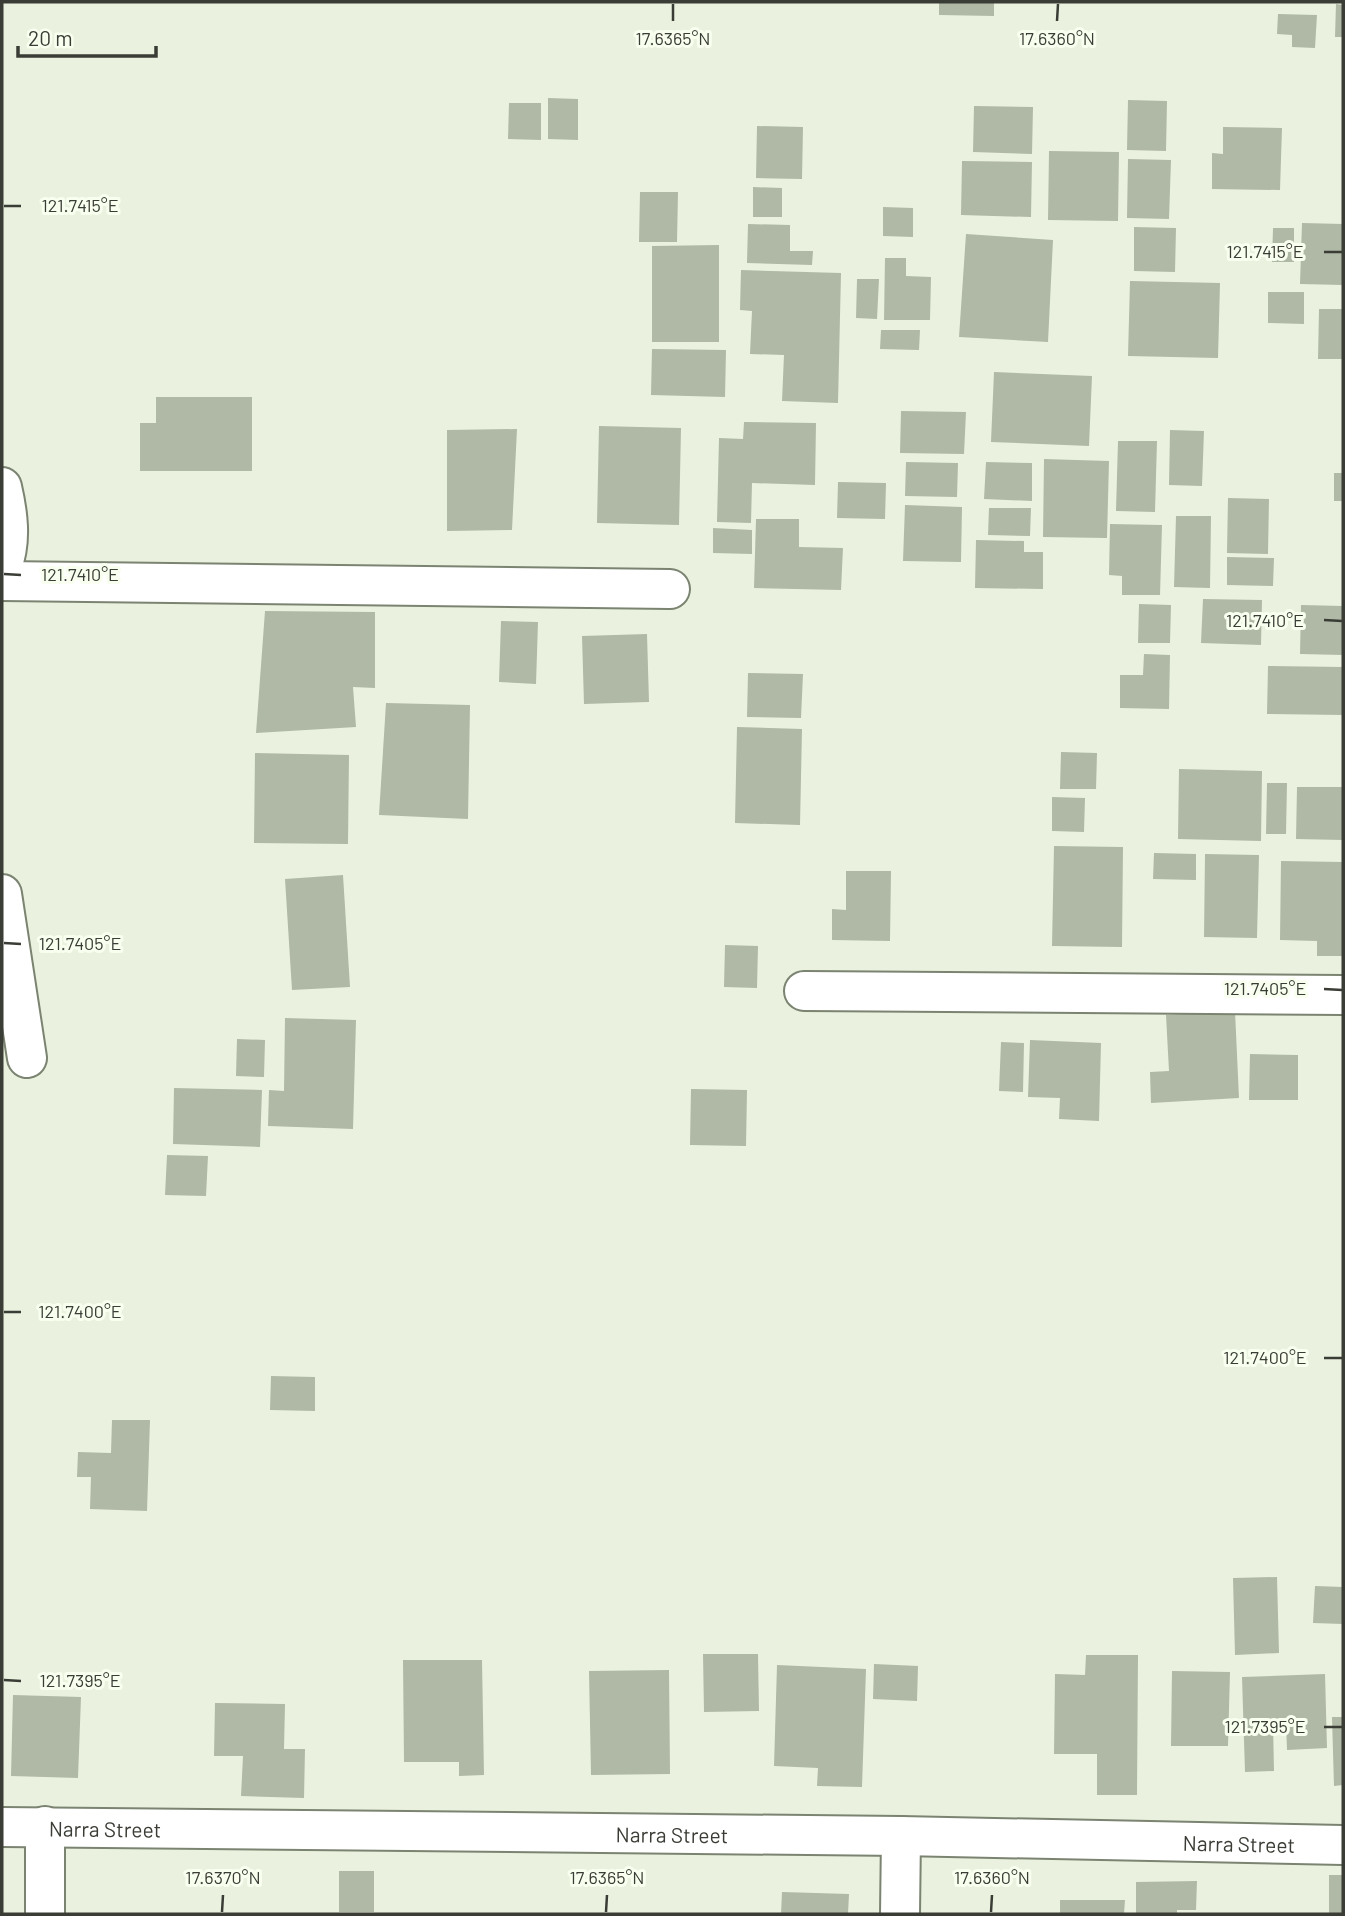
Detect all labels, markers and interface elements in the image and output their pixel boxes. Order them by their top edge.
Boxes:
scale bar [18,14,156,58]
text: 20 m [28,25,73,50]
text: 17.6365°N [635,27,711,49]
text: 17.6360°N [1019,27,1095,49]
text: 121.7415°E [41,194,119,216]
text: 121.7415°E [1226,240,1304,262]
text: 121.7410°E [41,563,119,585]
text: 121.7410°E [1226,609,1304,631]
text: 121.7405°E [39,932,121,954]
text: 121.7405°E [1224,977,1306,999]
text: 121.7400°E [38,1300,122,1322]
text: 121.7400°E [1223,1346,1307,1368]
text: 121.7395°E [39,1669,121,1691]
text: 121.7395°E [1224,1715,1306,1737]
street label: Narra Street [49,1815,161,1841]
street label: Narra Street [616,1821,728,1847]
street label: Narra Street [1182,1829,1295,1857]
text: 17.6370°N [185,1866,261,1888]
text: 17.6365°N [569,1866,645,1888]
text: 17.6360°N [954,1866,1030,1888]

